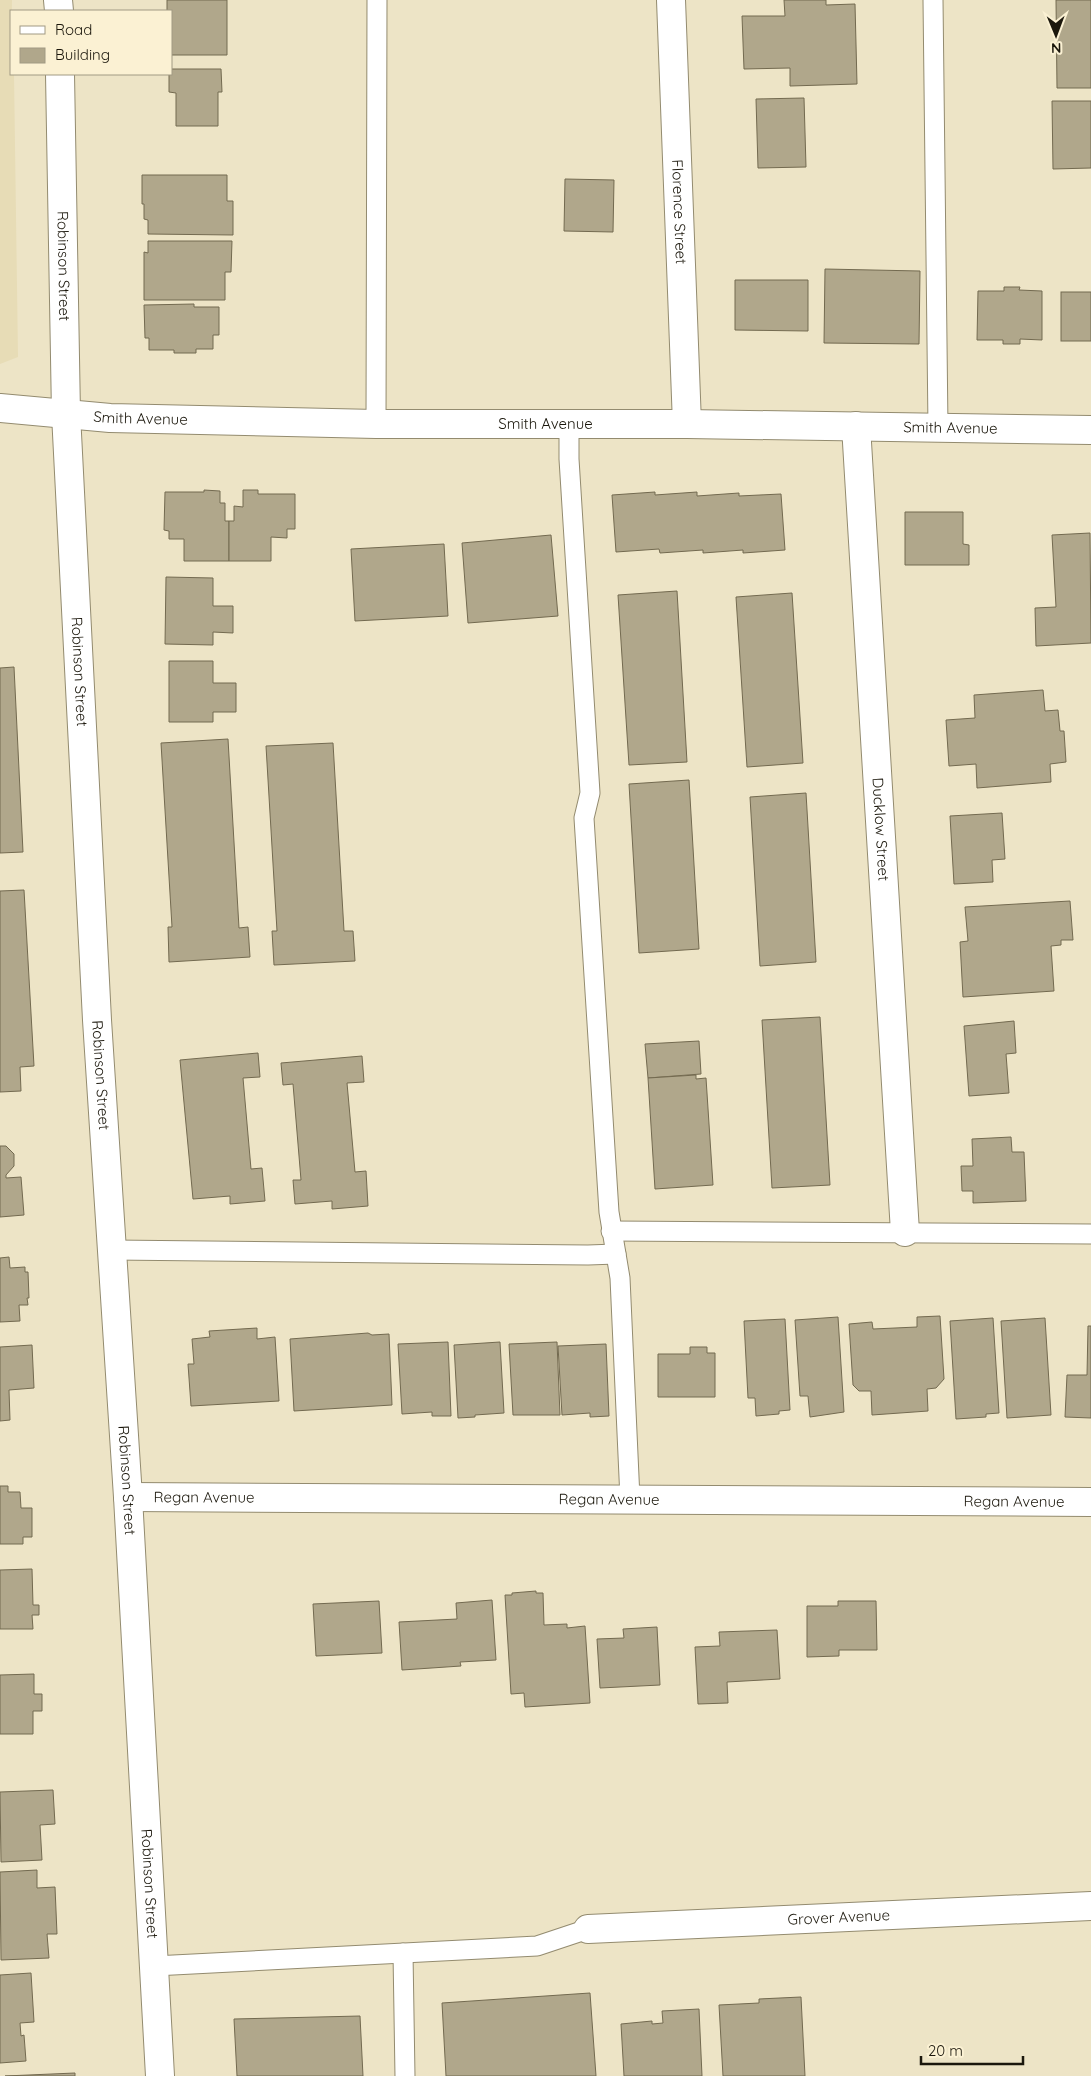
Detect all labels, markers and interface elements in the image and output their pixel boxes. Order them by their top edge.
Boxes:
legend [10,10,172,75]
north arrow [1031,10,1081,60]
text: Road [55,20,92,39]
text: N [1051,39,1062,57]
text: Building [55,45,110,64]
street label: Florence Street [668,159,691,265]
street label: Robinson Street [53,211,74,321]
street label: Smith Avenue [93,407,188,429]
street label: Smith Avenue [498,414,593,433]
street label: Smith Avenue [903,417,998,438]
street label: Robinson Street [67,616,92,727]
street label: Ducklow Street [868,777,894,882]
street label: Robinson Street [88,1020,114,1130]
street label: Robinson Street [114,1425,140,1536]
street label: Regan Avenue [153,1487,255,1507]
street label: Regan Avenue [558,1489,660,1509]
street label: Regan Avenue [963,1491,1065,1511]
street label: Robinson Street [137,1828,162,1939]
street label: Grover Avenue [787,1905,890,1929]
scale bar [921,2034,1024,2066]
text: 20 m [928,2041,963,2060]

